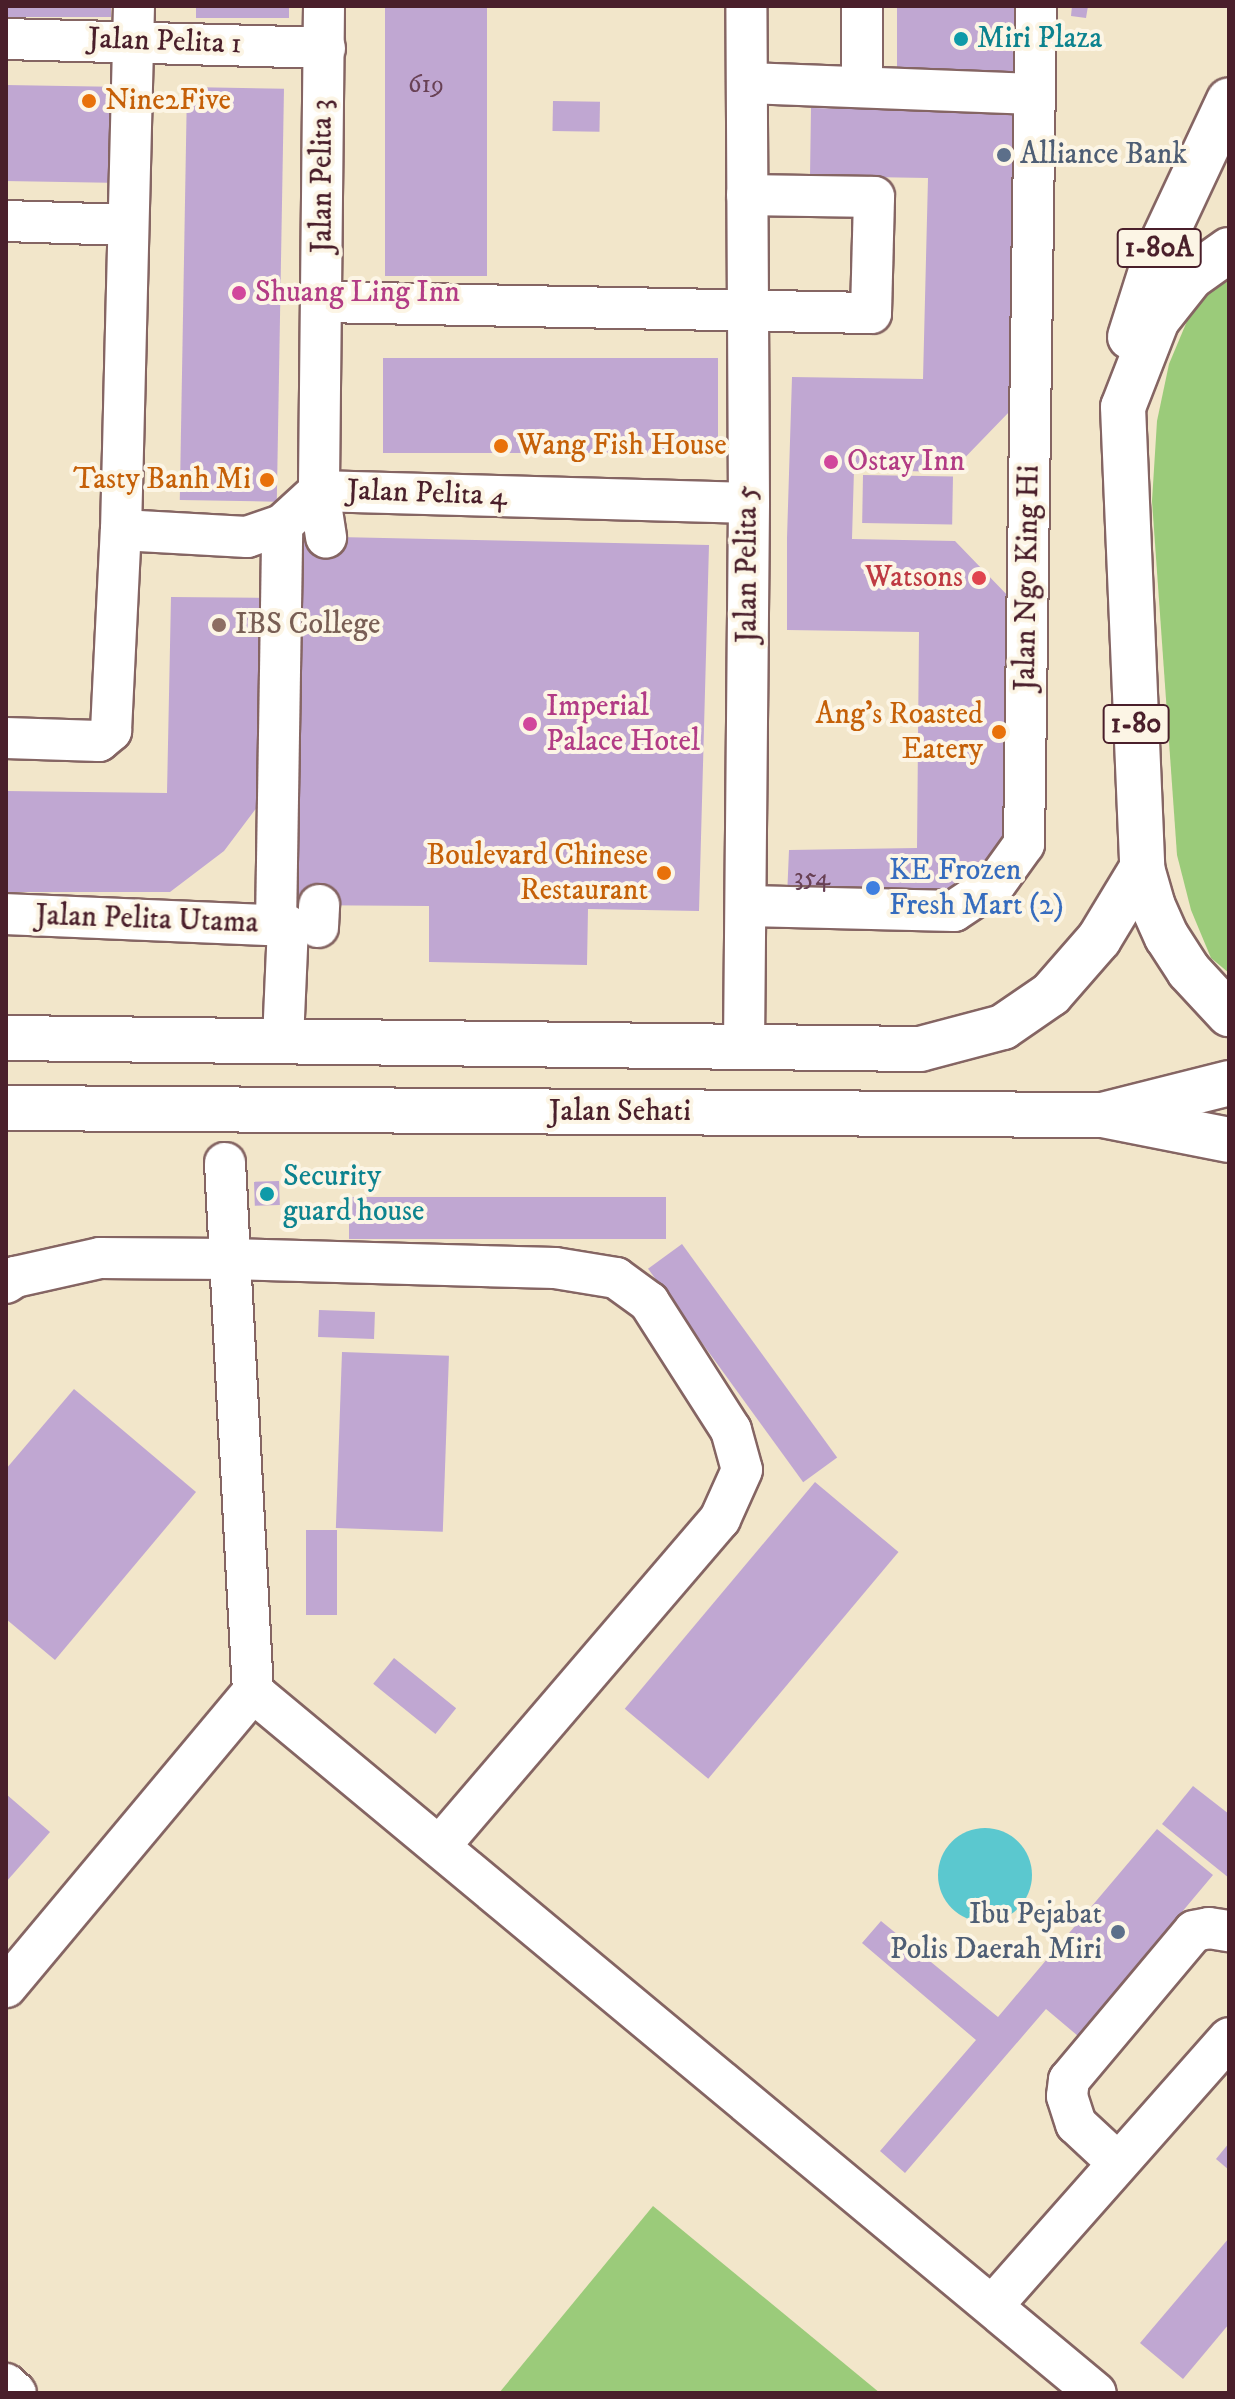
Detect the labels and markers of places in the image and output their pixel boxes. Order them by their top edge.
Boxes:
place label: Miri Plaza [977,21,1102,57]
marker: Miri Plaza [952,30,970,48]
place label: Nine2Five [105,83,231,119]
marker: Nine2Five [80,92,98,110]
place label: Alliance Bank [1020,137,1187,173]
marker: Alliance Bank [995,146,1013,164]
place label: Shuang Ling Inn [255,275,460,311]
marker: Shuang Ling Inn [230,284,248,302]
place label: Wang Fish House [517,428,727,464]
marker: Wang Fish House [492,437,510,455]
place label: Ostay Inn [847,444,965,480]
marker: Ostay Inn [822,453,840,471]
place label: Tasty Banh Mi [73,462,251,498]
marker: Tasty Banh Mi [258,471,276,489]
place label: Watsons [865,560,963,596]
marker: Watsons [970,569,988,587]
place label: IBS College [235,607,380,643]
marker: IBS College [210,616,228,634]
place label: Imperial Palace Hotel [546,689,700,760]
place label: Ang's Roasted Eatery [815,697,983,768]
marker: Imperial Palace Hotel [521,715,539,733]
marker: Ang's Roasted Eatery [990,723,1008,741]
place label: Boulevard Chinese Restaurant [426,838,648,908]
place label: KE Frozen Fresh Mart (2) [889,853,1064,924]
marker: Boulevard Chinese Restaurant [655,864,673,882]
marker: KE Frozen Fresh Mart (2) [864,879,882,897]
place label: Security guard house [283,1159,424,1230]
marker: Security guard house [258,1185,276,1203]
place label: Ibu Pejabat Polis Daerah Miri [890,1897,1102,1968]
marker: Ibu Pejabat Polis Daerah Miri [1109,1923,1127,1941]

